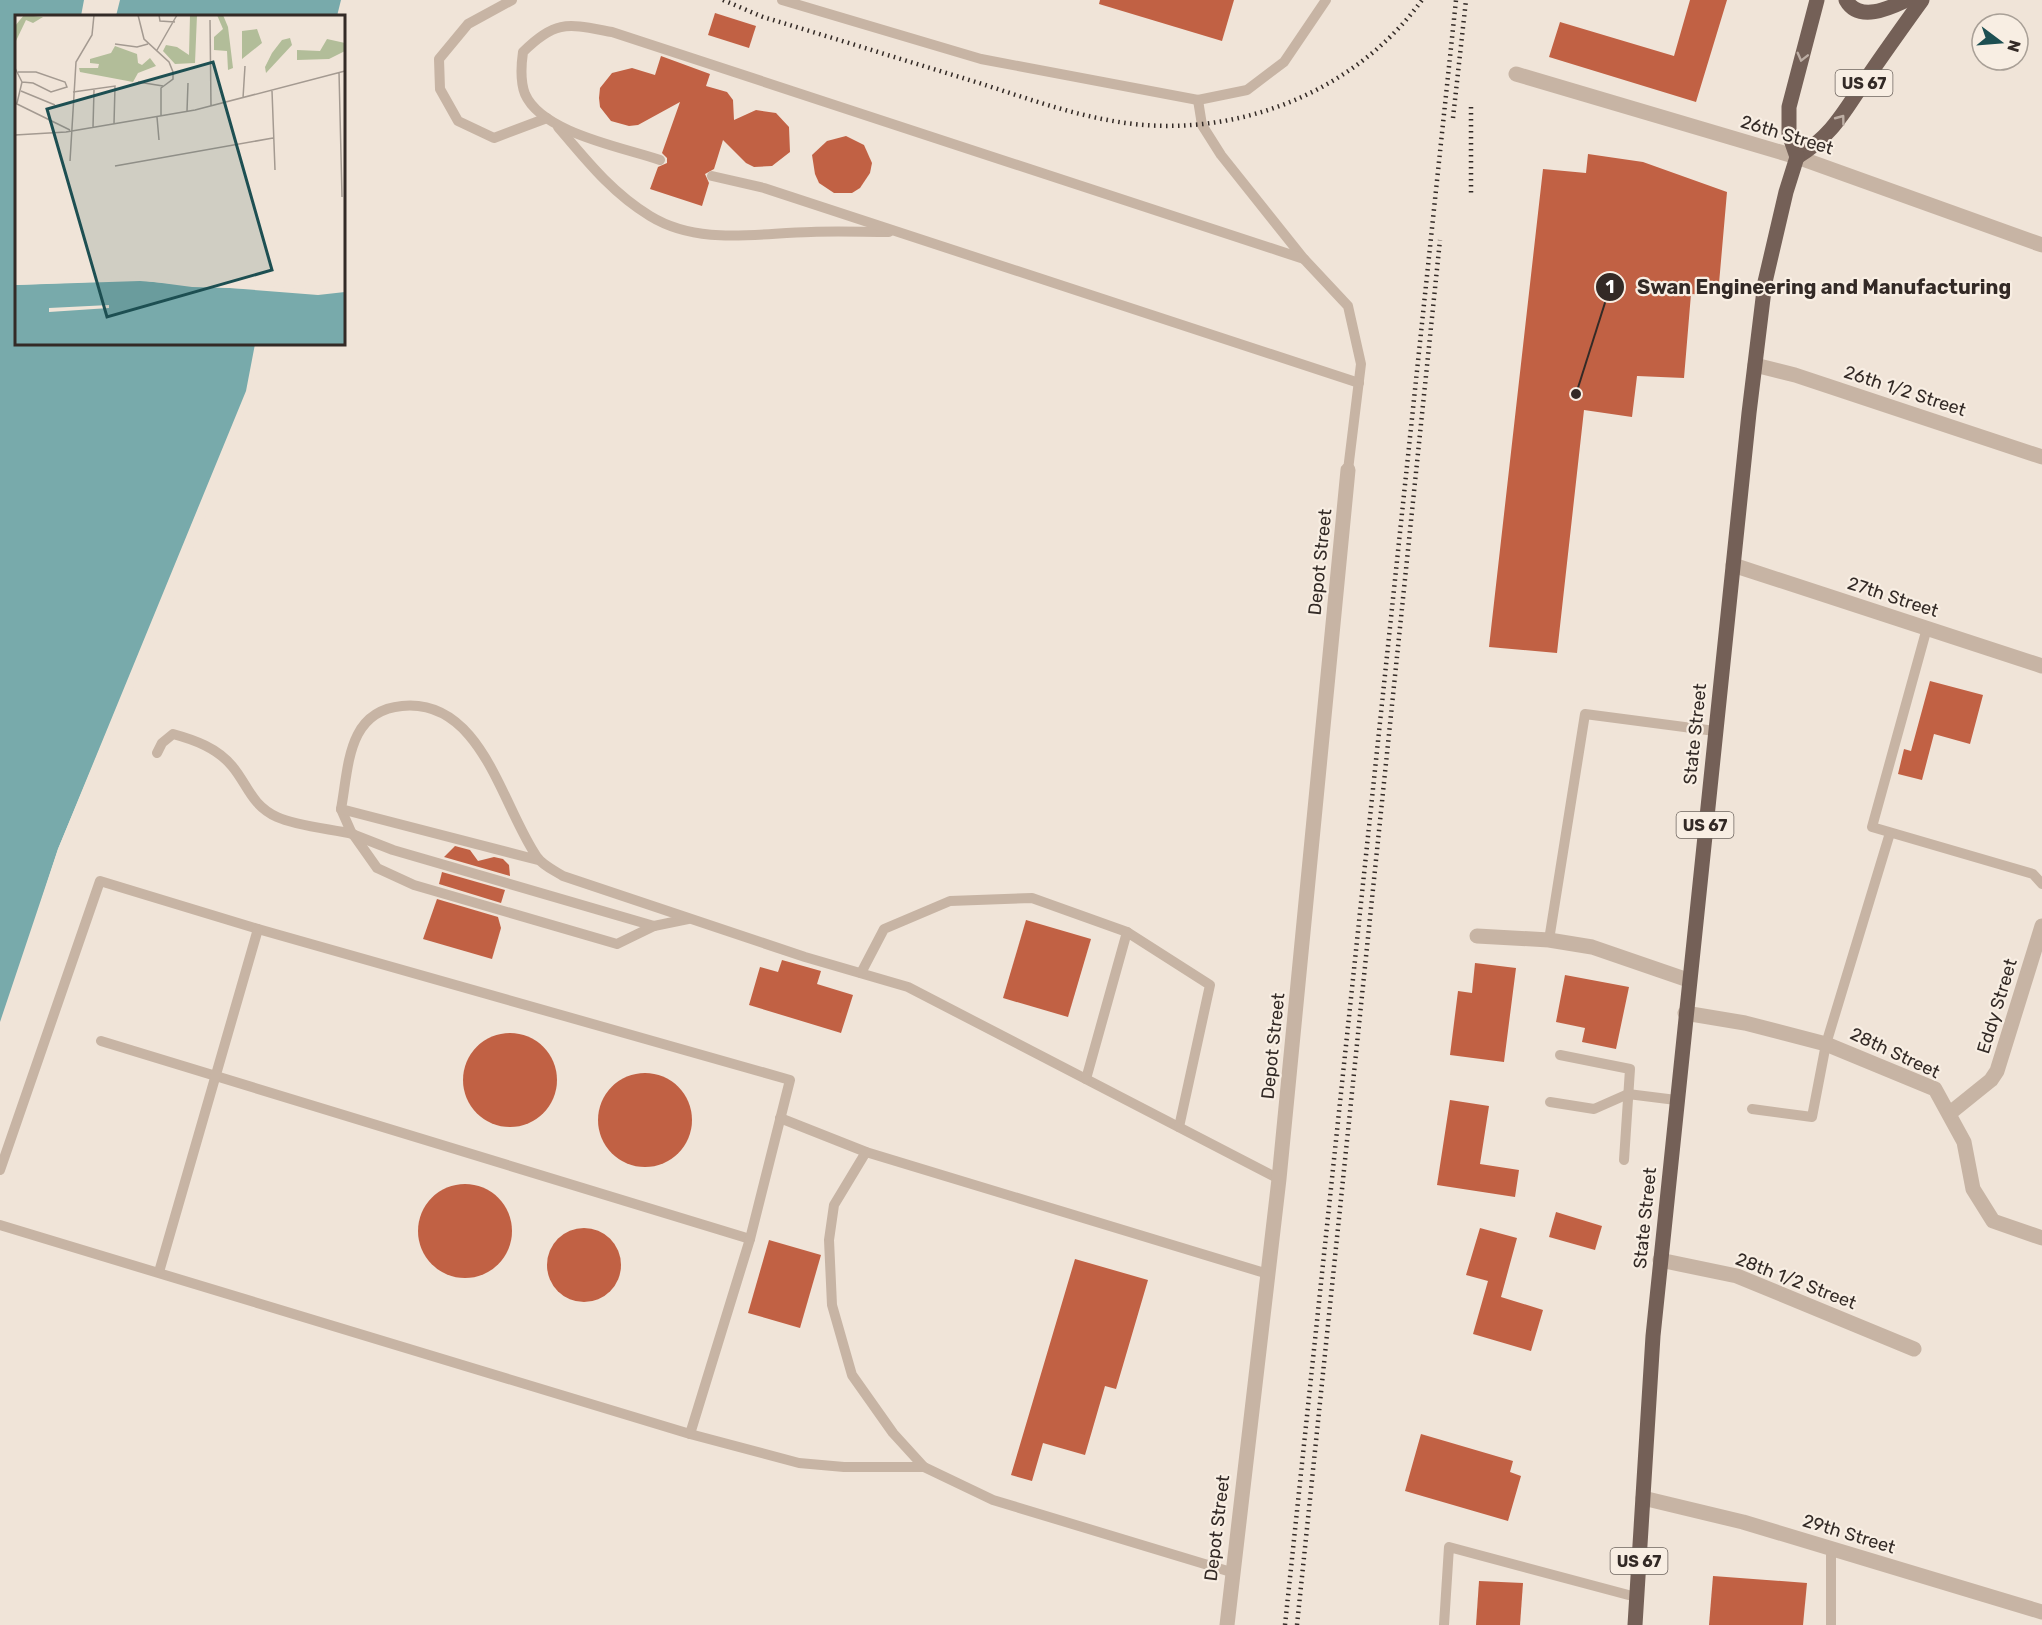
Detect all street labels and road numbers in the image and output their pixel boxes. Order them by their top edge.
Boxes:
road number: US 67 [1836,70,1892,96]
street label: 26th Street [1738,110,1836,160]
street label: 26th 1/2 Street [1841,361,1969,421]
street label: Depot Street [1303,508,1337,616]
street label: 27th Street [1845,572,1941,622]
street label: State Street [1679,682,1711,786]
road number: US 67 [1676,812,1734,838]
street label: Eddy Street [1972,956,2022,1056]
street label: Depot Street [1256,992,1290,1100]
street label: 28th Street [1847,1023,1943,1083]
street label: State Street [1629,1166,1661,1270]
street label: 28th 1/2 Street [1733,1248,1859,1314]
street label: Depot Street [1200,1474,1234,1582]
street label: 29th Street [1800,1509,1898,1559]
road number: US 67 [1610,1548,1668,1574]

